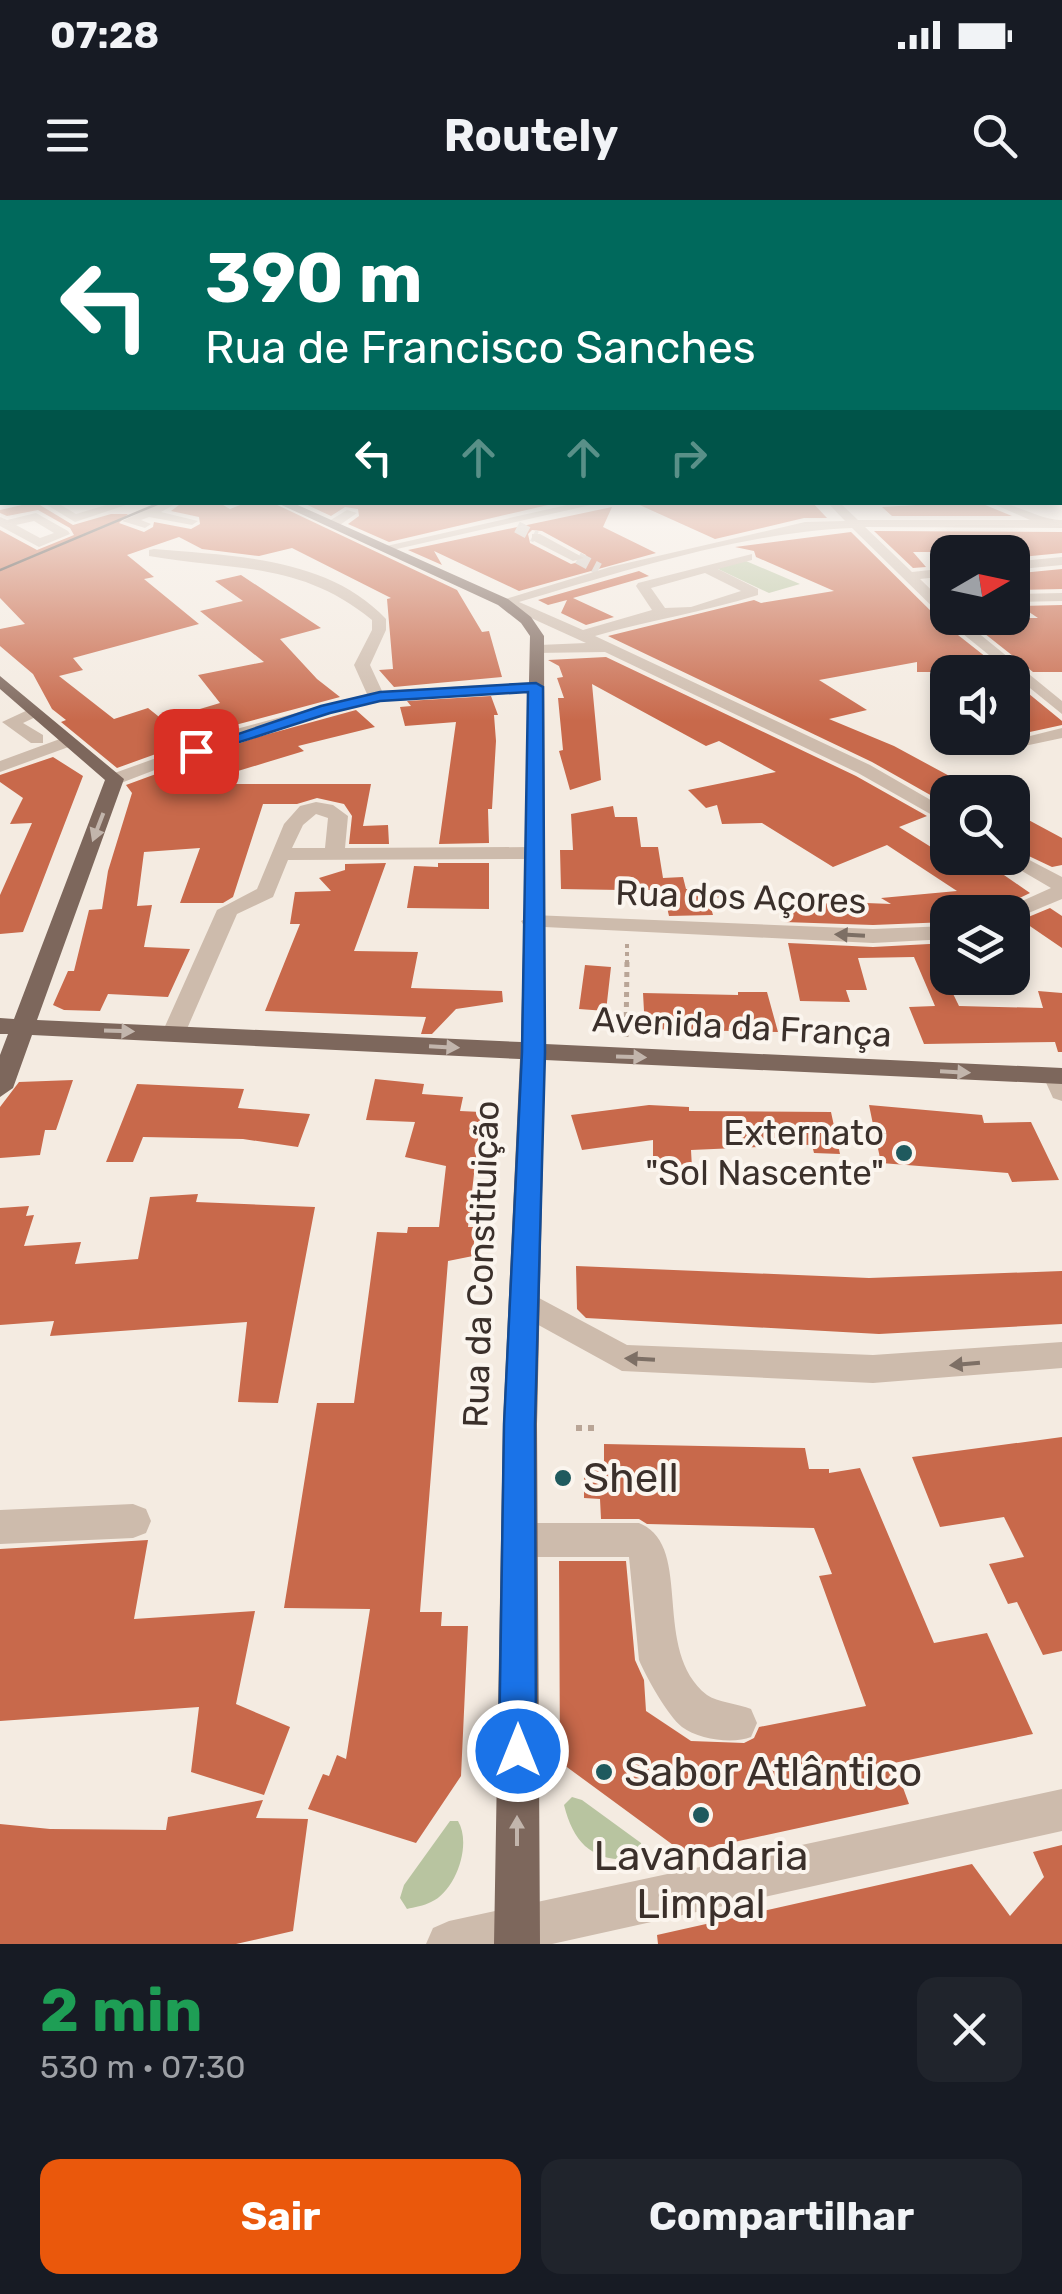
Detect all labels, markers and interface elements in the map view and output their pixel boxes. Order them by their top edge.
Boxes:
text: 07:28 [50,12,159,58]
icon: menu [40,108,95,163]
icon: search [967,108,1022,163]
text: Routely [444,109,618,162]
text: 390 m [205,237,423,320]
icon: left [40,240,170,370]
text: Rua de Francisco Sanches [205,321,756,374]
icon: left [346,430,401,485]
icon: ahead [451,430,506,485]
icon: ahead [556,430,611,485]
icon: right [661,430,716,485]
north arrow [930,535,1030,635]
map controls [930,535,1030,995]
button: sound [930,655,1030,755]
pin [154,709,239,794]
icon: arrive [169,724,224,779]
button: search [930,775,1030,875]
one-way arrow [90,812,105,842]
street label: Rua dos Açores [615,872,867,922]
button: layers [930,895,1030,995]
one-way arrow [834,927,866,943]
street label: Avenida da França [591,998,893,1056]
one-way arrow [103,1023,135,1039]
one-way arrow [428,1039,460,1055]
one-way arrow [615,1049,647,1065]
one-way arrow [940,1064,972,1080]
street label: Rua da Constituição [454,1100,508,1428]
place label: Externato "Sol Nascente" [645,1112,884,1194]
marker: Externato "Sol Nascente" [893,1142,915,1164]
one-way arrow [624,1351,656,1367]
one-way arrow [948,1357,980,1373]
place label: Shell [583,1453,679,1503]
marker: Shell [552,1467,574,1489]
position arrow [466,1699,570,1803]
place label: Sabor Atlântico [624,1747,922,1797]
marker: Sabor Atlântico [593,1761,615,1783]
marker: Lavandaria Limpal [690,1804,712,1826]
one-way arrow [509,1814,525,1846]
place label: Lavandaria Limpal [594,1831,808,1929]
text: 2 min [40,1975,202,2046]
button: close [917,1977,1022,2082]
text: 530 m · 07:30 [40,2048,246,2086]
button: Sair [40,2159,521,2274]
button: Compartilhar [541,2159,1022,2274]

